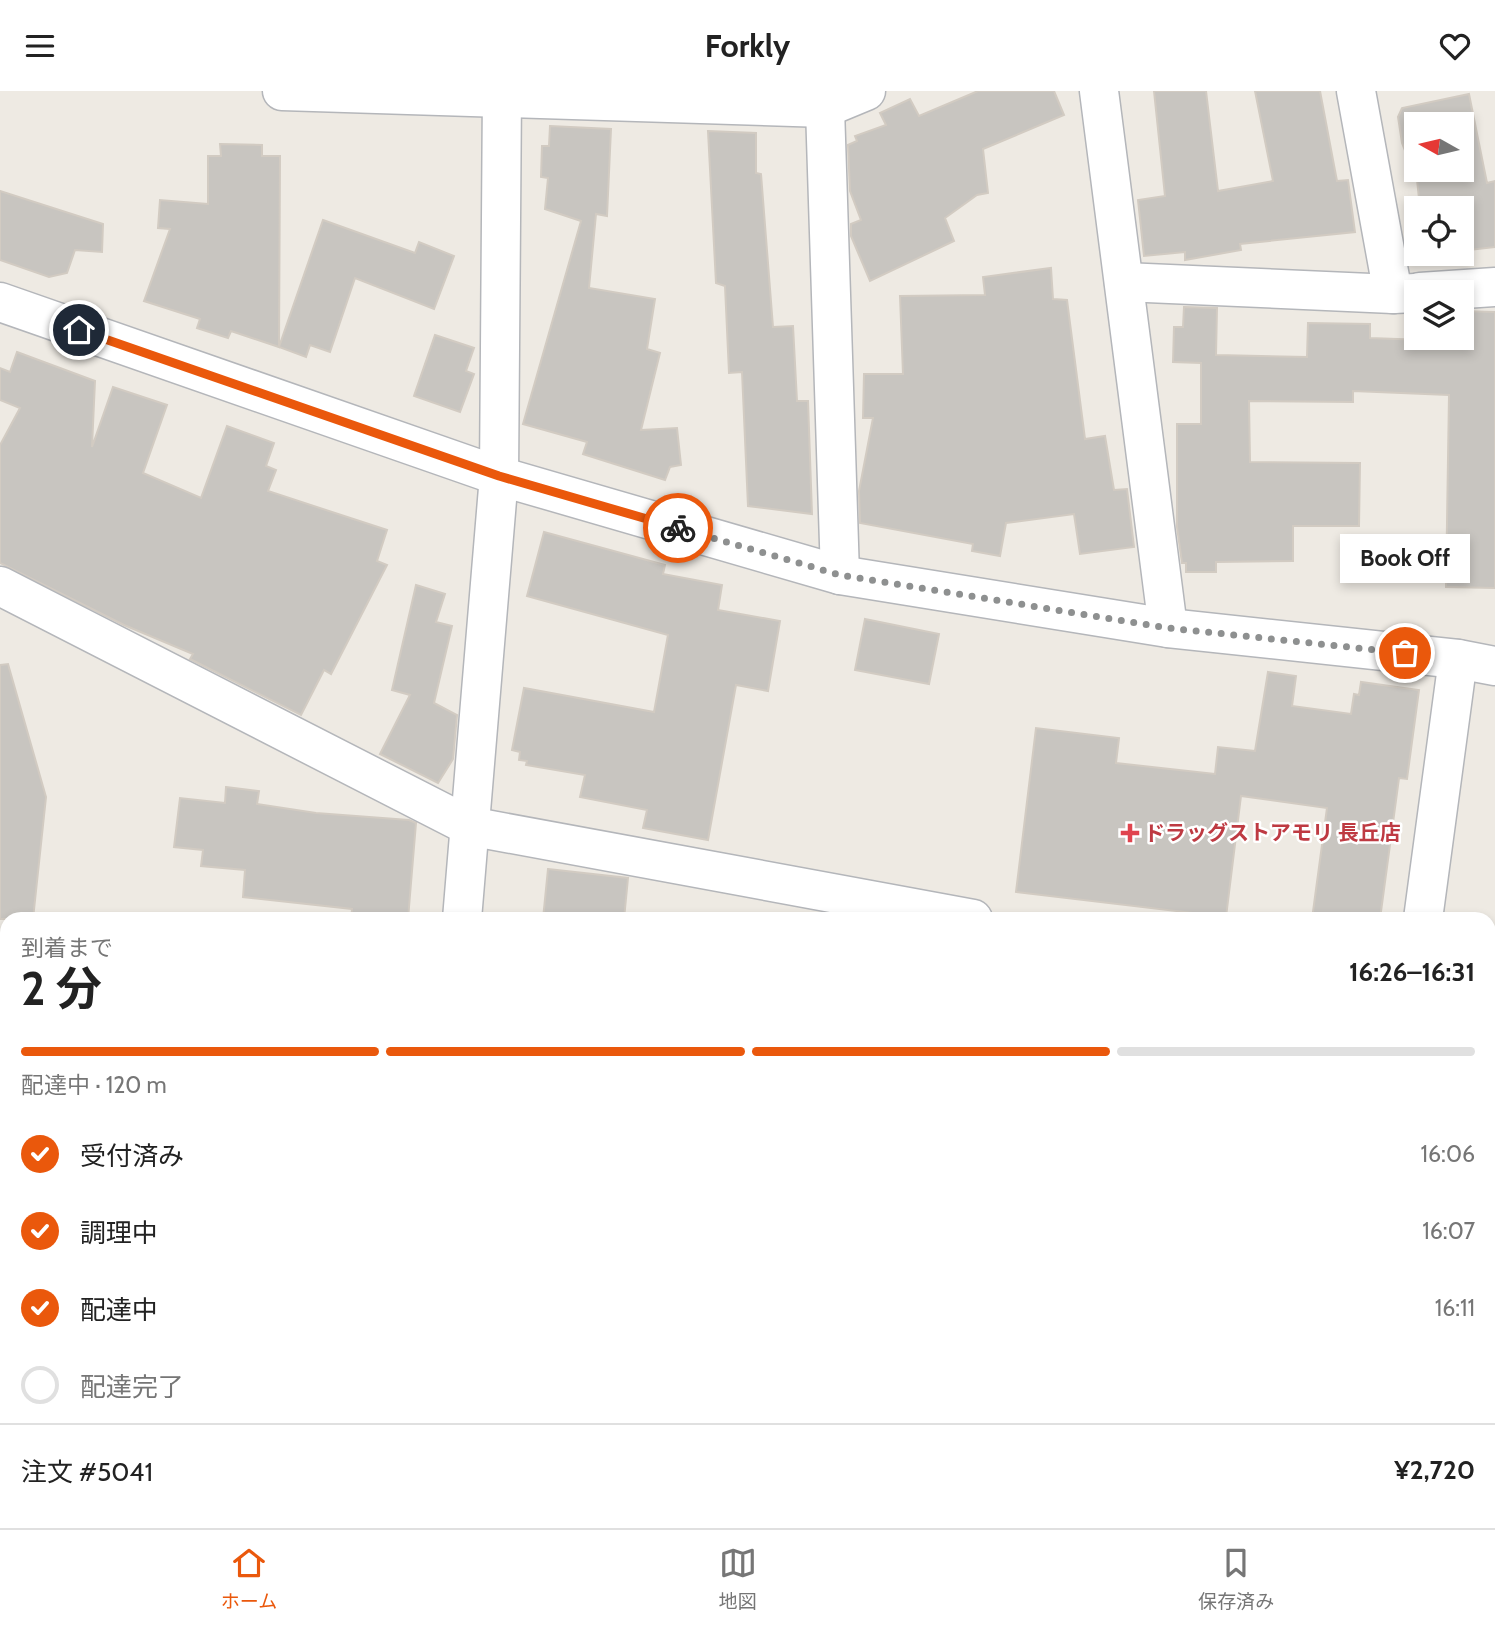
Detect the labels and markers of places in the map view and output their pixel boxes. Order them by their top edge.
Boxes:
pin [49,300,109,360]
callout: Book Off [1340,534,1470,583]
pin [1375,623,1435,683]
place label: ドラッグストアモリ 長丘店 [1144,820,1401,845]
marker: ドラッグストアモリ 長丘店 [1122,825,1138,841]

